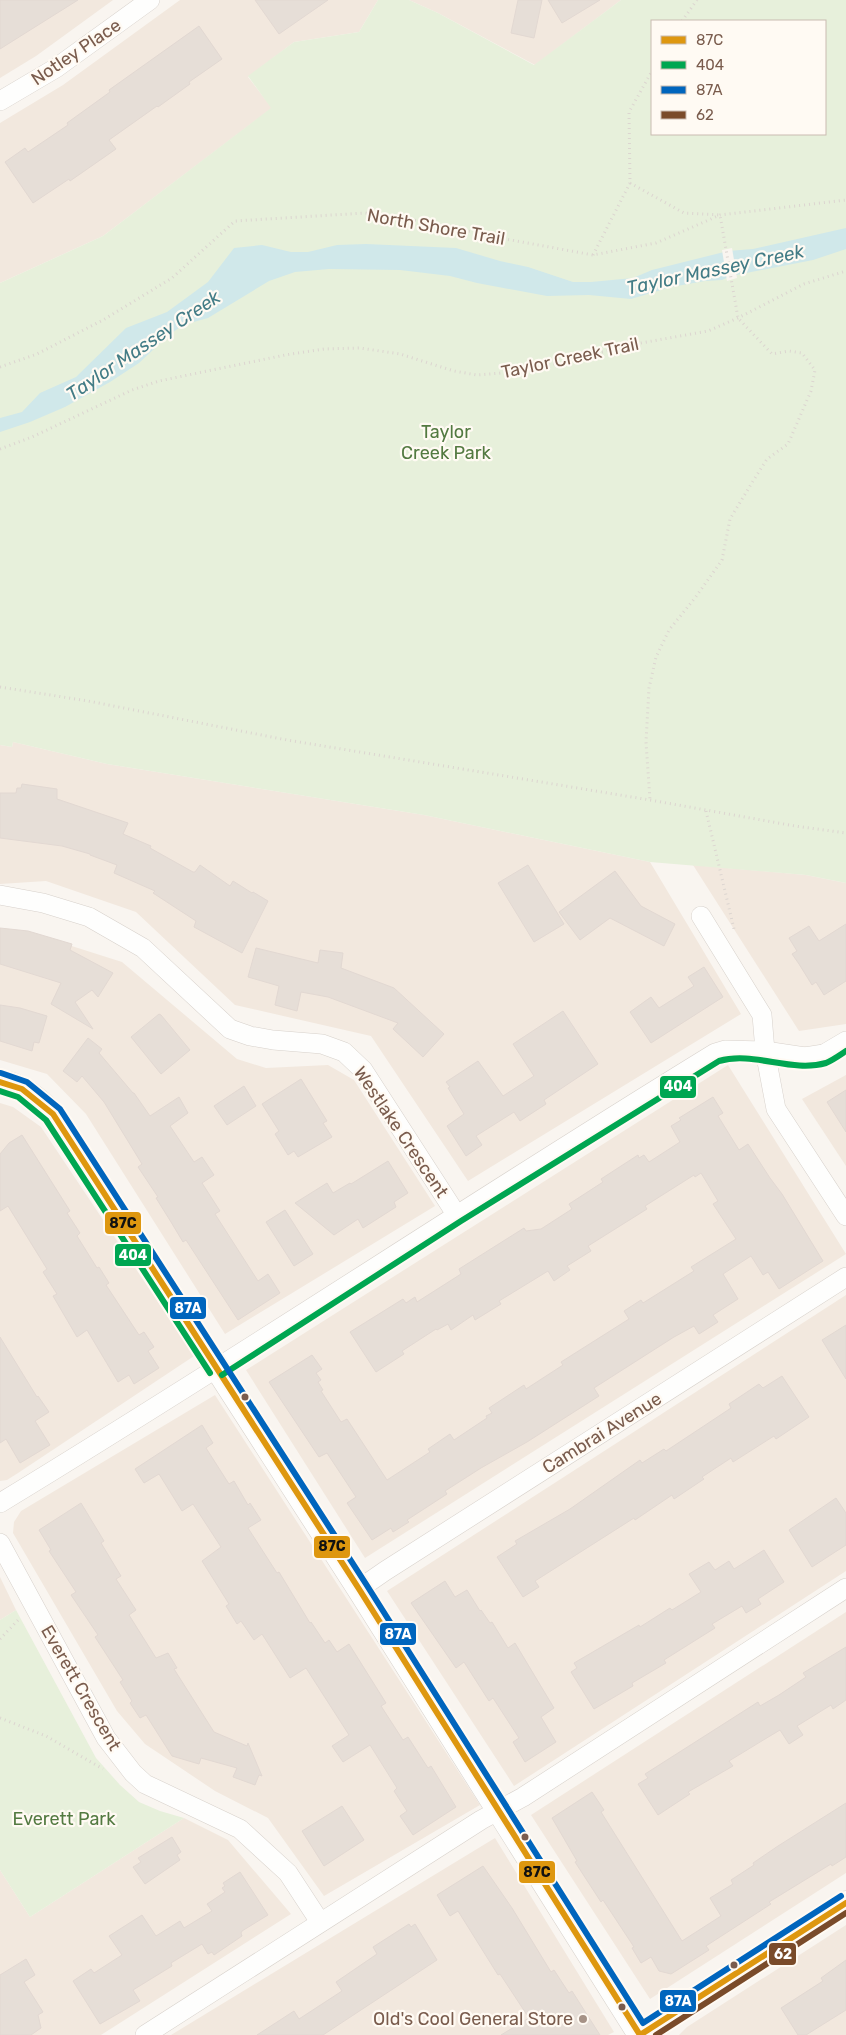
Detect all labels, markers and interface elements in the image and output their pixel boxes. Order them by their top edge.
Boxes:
street label: Notley Place [27,14,125,90]
legend [651,20,826,135]
text: 87C [696,31,723,49]
text: 404 [696,56,724,74]
text: 87A [696,81,723,99]
text: 62 [696,106,714,124]
street label: North Shore Trail [365,204,507,250]
water label: Taylor Massey Creek [624,239,806,300]
water label: Taylor Massey Creek [62,285,225,406]
street label: Taylor Creek Trail [499,333,641,383]
park label: Taylor Creek Park [401,421,492,464]
street label: Westlake Crescent [349,1062,453,1202]
line badge: 404 [659,1075,697,1099]
text: 404 [664,1078,693,1095]
line badge: 87C [104,1211,142,1235]
text: 87C [109,1215,137,1232]
line badge: 404 [114,1243,152,1267]
text: 404 [119,1247,148,1264]
line badge: 87A [169,1296,207,1320]
text: 87A [175,1300,201,1317]
street label: Cambrai Avenue [538,1387,666,1479]
unlabelled marker [240,1392,250,1402]
line badge: 87C [313,1535,351,1559]
text: 87C [318,1538,346,1555]
street label: Everett Crescent [36,1621,126,1755]
line badge: 87A [379,1622,417,1646]
text: 87A [385,1626,411,1643]
park label: Everett Park [13,1808,116,1830]
unlabelled marker [520,1832,530,1842]
line badge: 87C [518,1860,556,1884]
text: 87C [523,1864,551,1881]
line badge: 62 [768,1942,797,1966]
text: 62 [774,1946,792,1963]
unlabelled marker [729,1960,739,1970]
line badge: 87A [659,1989,697,2013]
text: 87A [665,1993,691,2010]
unlabelled marker [617,2002,627,2012]
place label: Old's Cool General Store [373,2008,573,2030]
marker: Old's Cool General Store [577,2013,589,2025]

